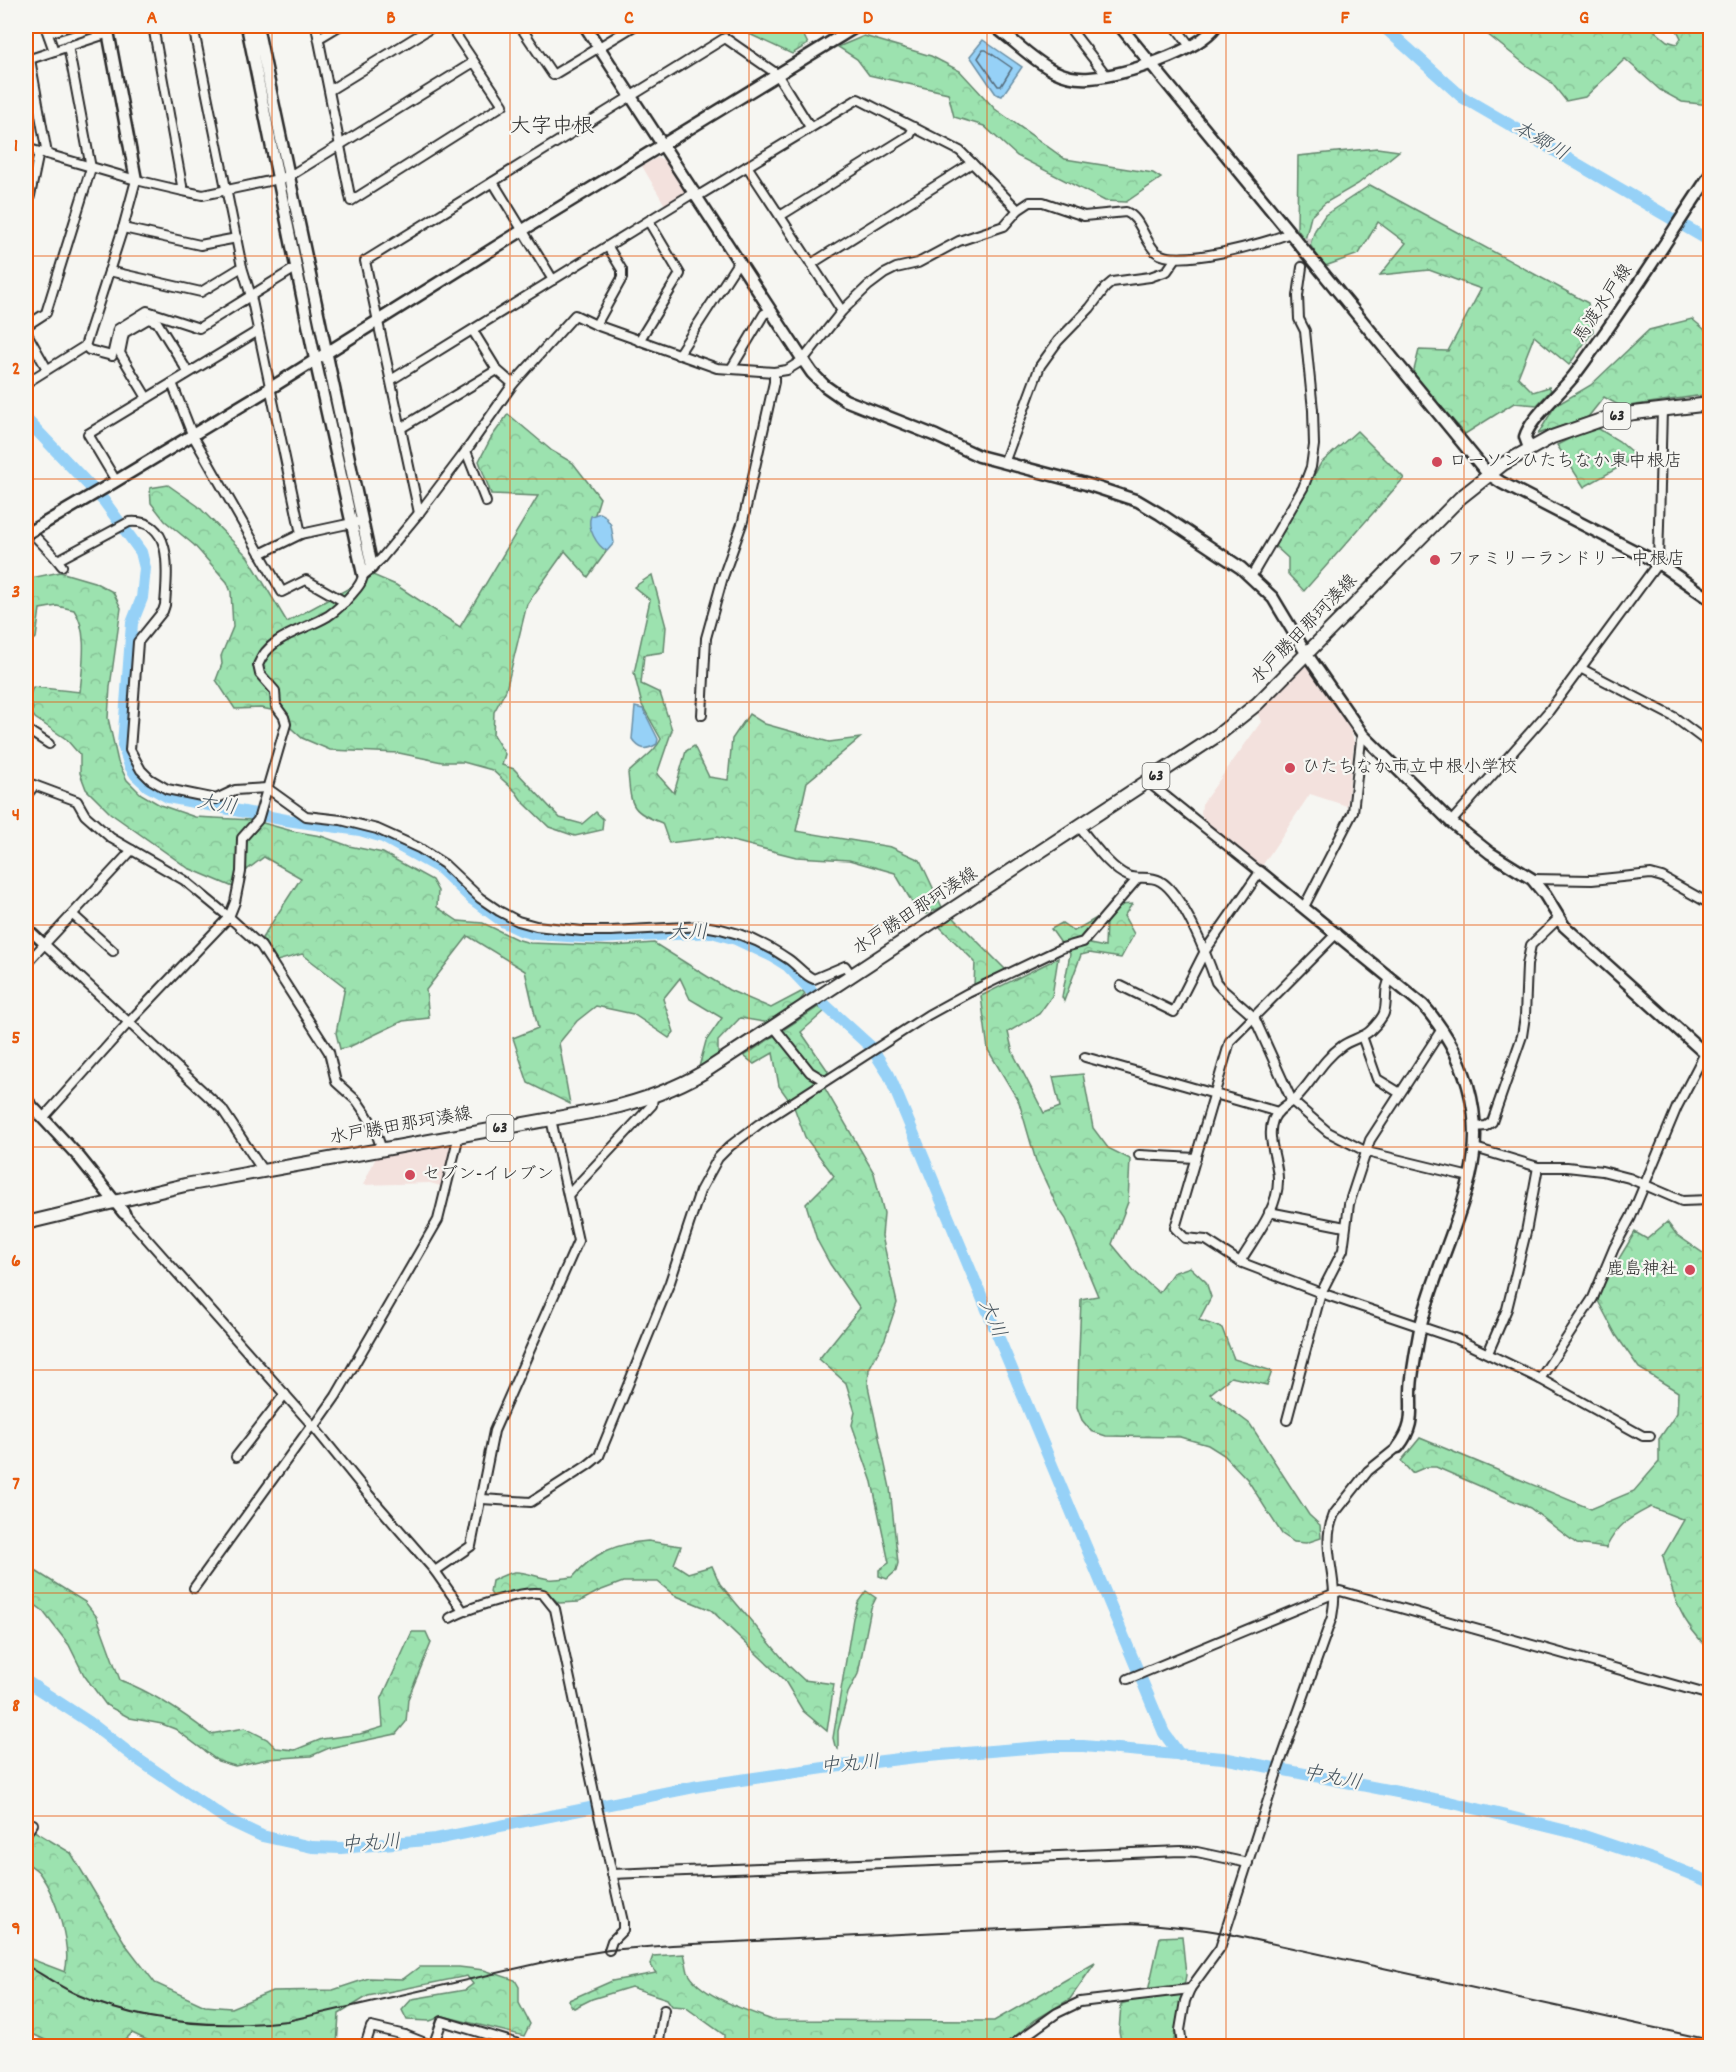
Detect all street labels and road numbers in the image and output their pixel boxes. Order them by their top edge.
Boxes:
street label: 馬渡水戸線 [1568,260,1640,348]
road number: 63 [1604,403,1630,429]
street label: 水戸勝田那珂湊線 [1246,570,1364,690]
road number: 63 [1142,763,1170,789]
street label: 水戸勝田那珂湊線 [849,862,983,962]
street label: 水戸勝田那珂湊線 [328,1102,474,1152]
road number: 63 [486,1115,514,1141]

